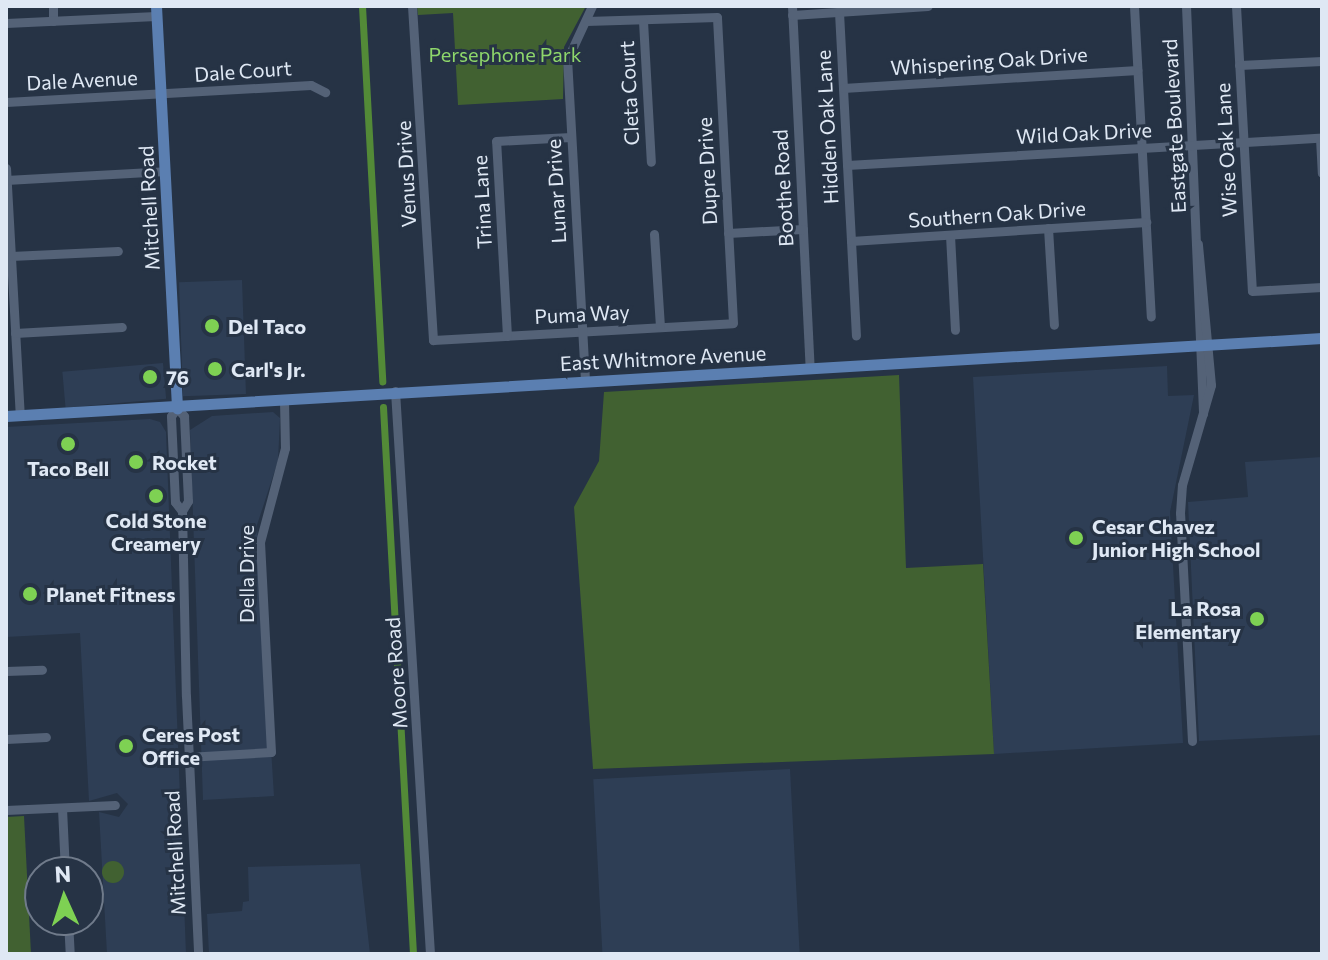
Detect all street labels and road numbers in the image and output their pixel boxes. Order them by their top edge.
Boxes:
street label: Eastgate Boulevard [1157,38,1191,214]
street label: Cleta Court [614,40,644,146]
street label: Whispering Oak Drive [890,42,1088,80]
street label: Hidden Oak Lane [811,49,843,205]
street label: Dale Court [193,56,293,86]
street label: Dale Avenue [26,65,138,95]
street label: Wise Oak Lane [1210,82,1242,218]
street label: Dupre Drive [692,116,722,226]
street label: Wild Oak Drive [1016,117,1152,149]
street label: Venus Drive [391,120,421,228]
street label: Boothe Road [768,129,798,247]
street label: Lunar Drive [541,138,571,244]
street label: Mitchell Road [134,145,164,271]
street label: Trina Lane [468,154,496,250]
street label: Southern Oak Drive [907,196,1087,232]
street label: Puma Way [534,300,630,328]
street label: East Whitmore Avenue [559,341,767,375]
street label: Della Drive [234,525,258,623]
street label: Moore Road [380,616,412,730]
street label: Mitchell Road [160,790,190,916]

